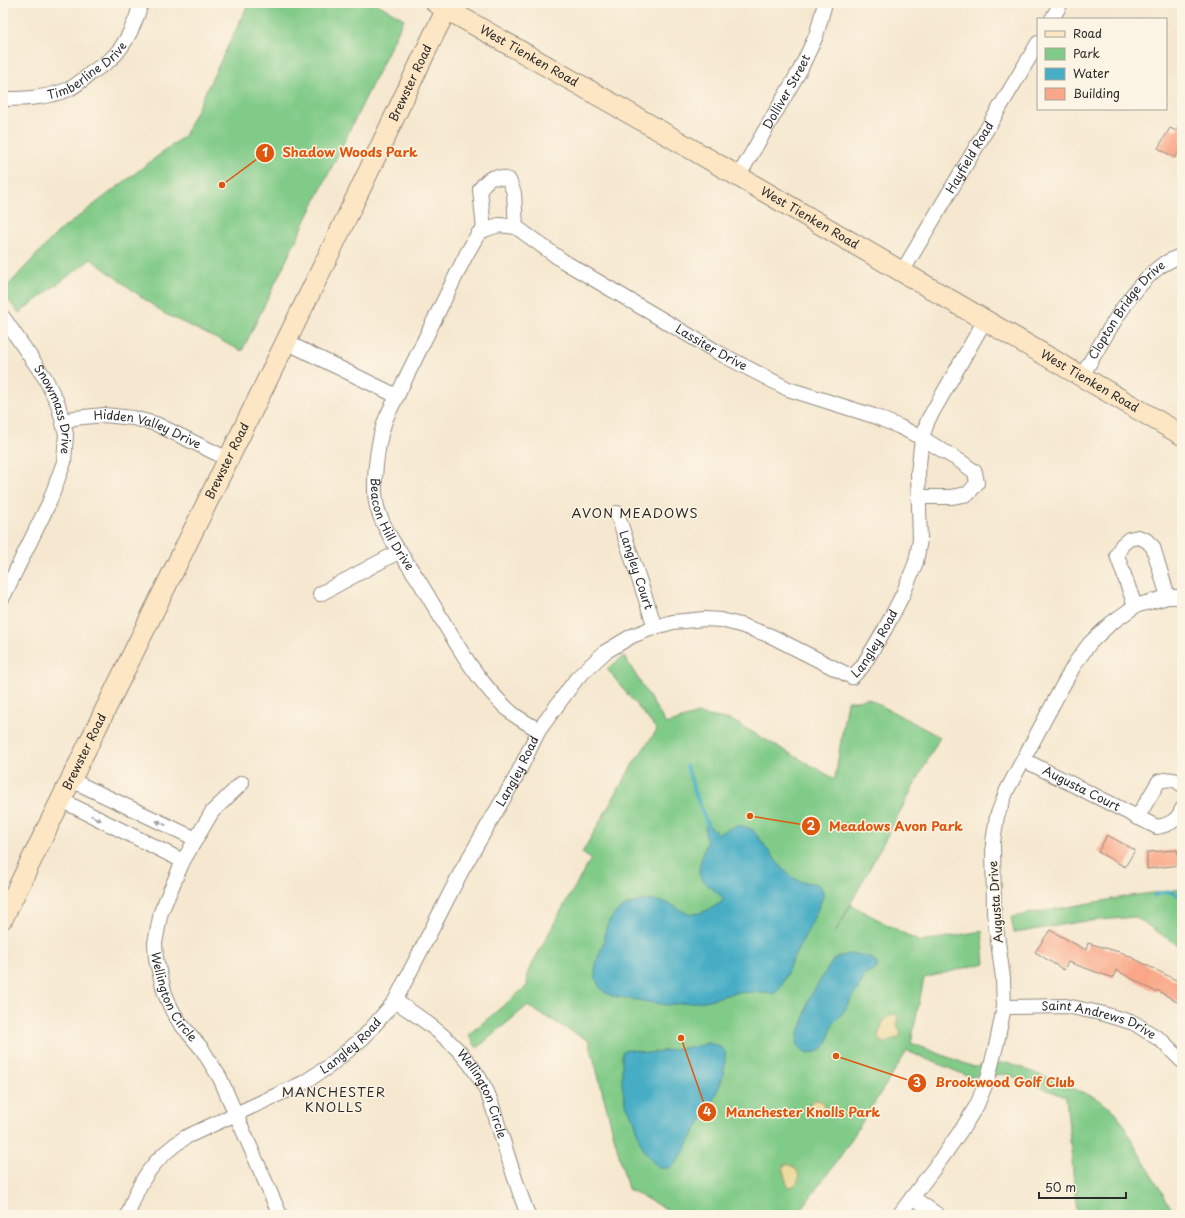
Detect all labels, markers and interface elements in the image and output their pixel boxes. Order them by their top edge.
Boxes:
legend [1037,18,1167,110]
street label: West Tienken Road [477,20,582,90]
text: Road [1073,24,1102,42]
street label: Timberline Drive [45,38,130,103]
street label: Brewster Road [384,41,436,124]
text: Park [1073,44,1100,62]
street label: Dolliver Street [758,51,814,132]
text: Water [1073,64,1110,82]
text: Building [1073,84,1120,102]
street label: Hayfield Road [941,118,997,196]
callout: Shadow Woods Park [255,140,426,165]
text: Shadow Woods Park [282,142,418,161]
text: 1 [262,143,268,161]
street label: West Tienken Road [758,181,863,253]
street label: Clopton Bridge Drive [1083,256,1168,363]
street label: Lassiter Drive [672,319,751,374]
street label: West Tienken Road [1037,344,1143,416]
street label: Snowmass Drive [30,360,76,455]
street label: Hidden Valley Drive [93,405,204,453]
street label: Brewster Road [200,419,253,502]
street label: Beacon Hill Drive [367,478,419,574]
district label: AVON MEADOWS [572,503,699,522]
street label: Langley Court [615,528,659,612]
street label: Langley Road [846,606,902,681]
street label: Brewster Road [57,710,110,793]
street label: Langley Road [491,733,543,809]
street label: Augusta Court [1040,761,1124,815]
callout: Meadows Avon Park [801,814,971,839]
one-way arrow [91,815,102,821]
text: 2 [807,816,816,834]
text: Meadows Avon Park [829,816,963,835]
one-way arrow [155,820,167,826]
street label: Augusta Drive [983,860,1007,944]
street label: Wellington Circle [148,951,202,1045]
street label: Saint Andrews Drive [1041,996,1160,1043]
street label: Langley Road [316,1013,385,1078]
street label: Wellington Circle [453,1045,512,1141]
callout: Brookwood Golf Club [907,1070,1083,1095]
text: Brookwood Golf Club [935,1072,1075,1091]
text: 3 [913,1073,921,1091]
district label: MANCHESTER KNOLLS [282,1082,386,1116]
callout: Manchester Knolls Park [697,1100,889,1125]
text: 4 [703,1102,711,1120]
text: Manchester Knolls Park [726,1102,881,1121]
scale bar [1039,1174,1126,1200]
text: 50 m [1045,1178,1076,1196]

